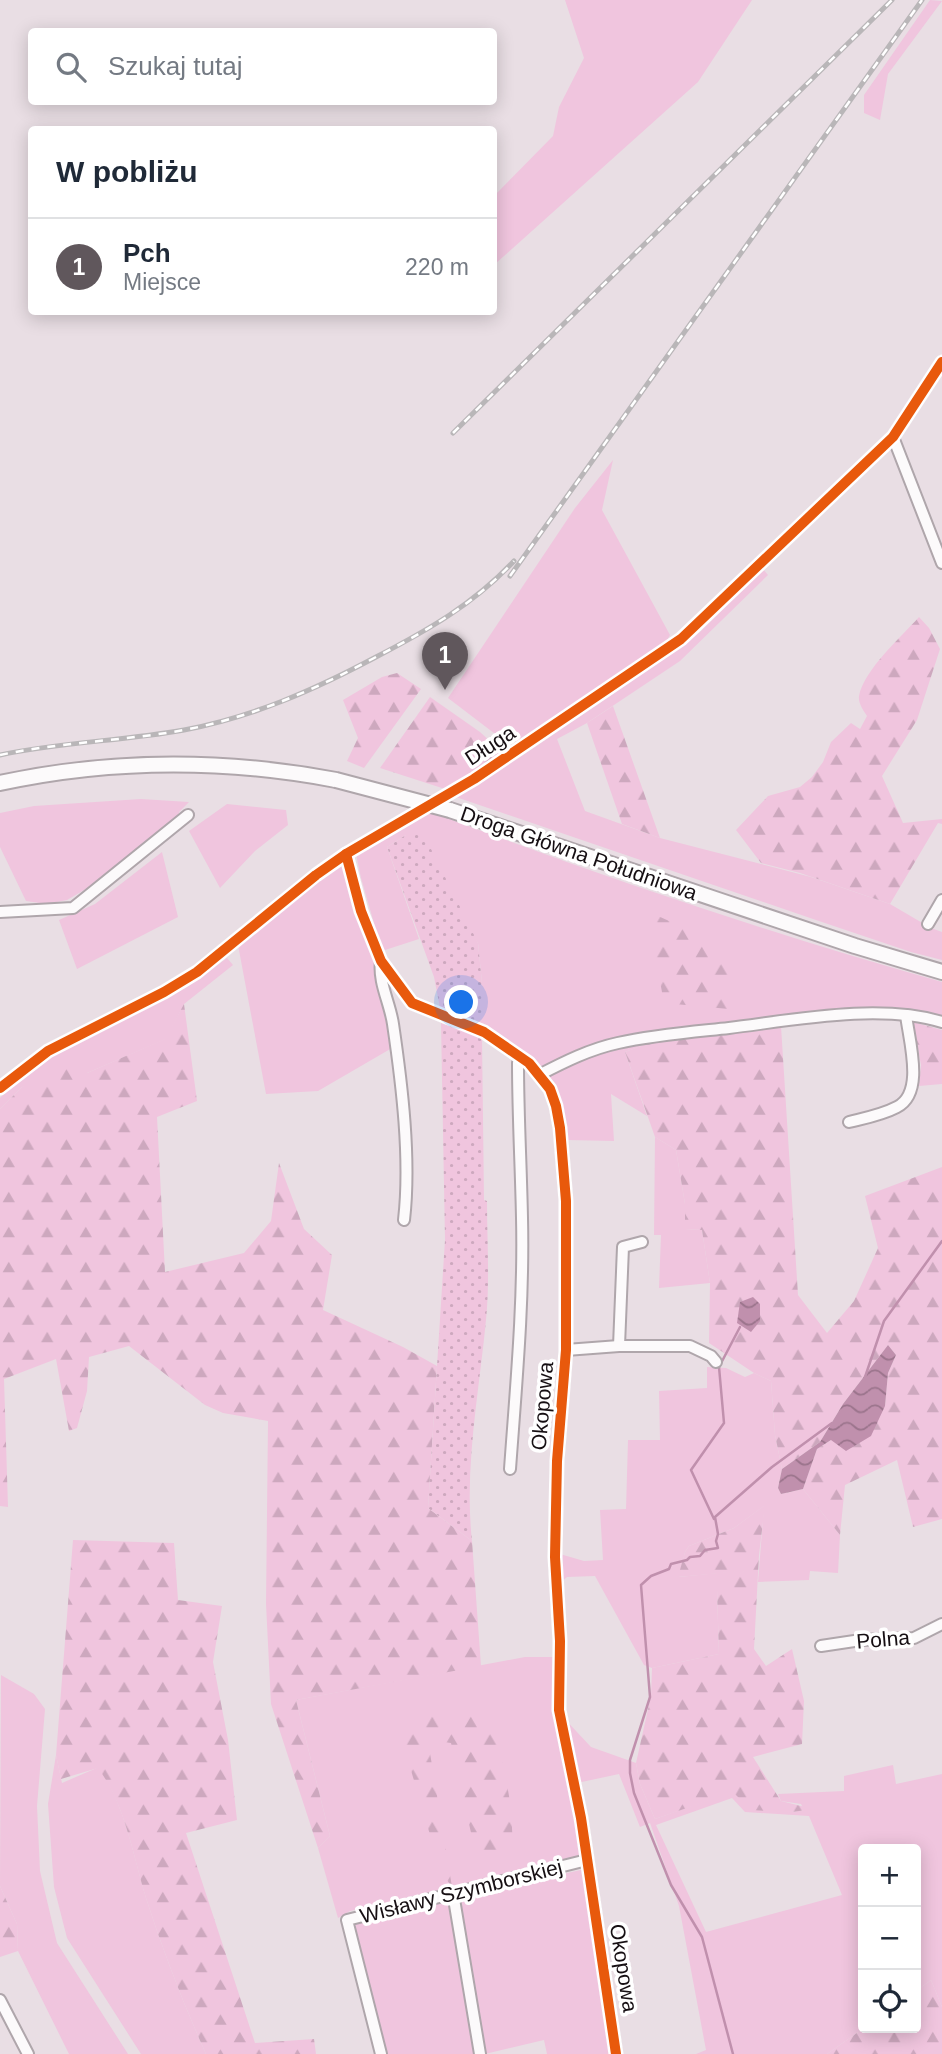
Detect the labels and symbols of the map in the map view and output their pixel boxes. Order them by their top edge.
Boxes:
pin: 1 [422,632,468,690]
street label: Długa [461,720,520,770]
street label: Droga Główna Południowa [458,802,701,904]
your location [444,985,478,1019]
street label: Okopowa [527,1360,557,1451]
street label: Polna [855,1625,911,1653]
street label: Wisławy Szymborskiej [357,1855,565,1927]
street label: Okopowa [606,1922,642,2014]

